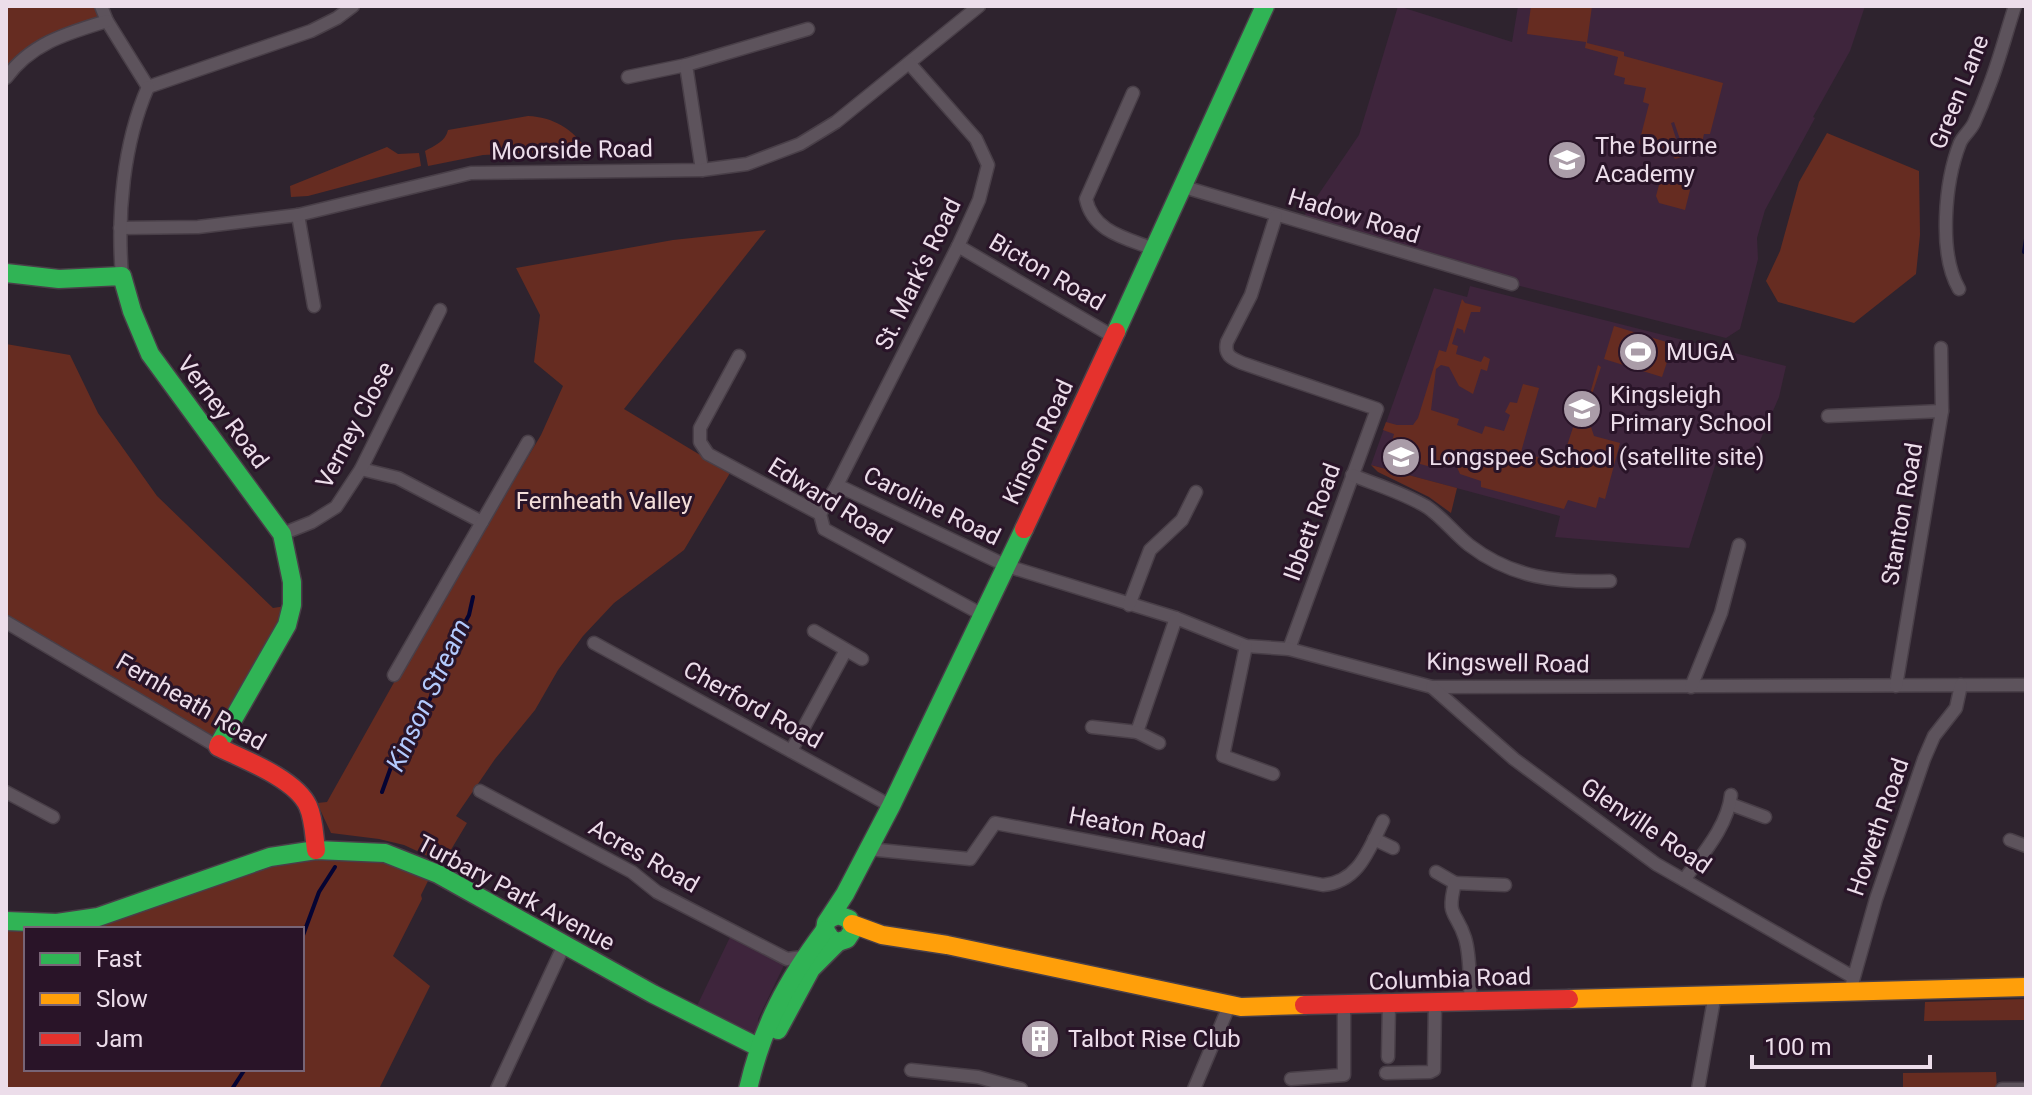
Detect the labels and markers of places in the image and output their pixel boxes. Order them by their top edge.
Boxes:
place label: The Bourne Academy [1595,132,1717,188]
school or university icon: The Bourne Academy [1546,139,1588,181]
sports icon: MUGA [1617,331,1659,373]
place label: MUGA [1666,338,1735,366]
place label: Kingsleigh Primary School [1610,381,1772,437]
school or university icon: Kingsleigh Primary School [1561,388,1603,430]
school or university icon: Longspee School (satellite site) [1380,436,1422,478]
place label: Longspee School (satellite site) [1429,443,1764,471]
building icon: Talbot Rise Club [1019,1018,1061,1060]
place label: Talbot Rise Club [1068,1025,1241,1053]

